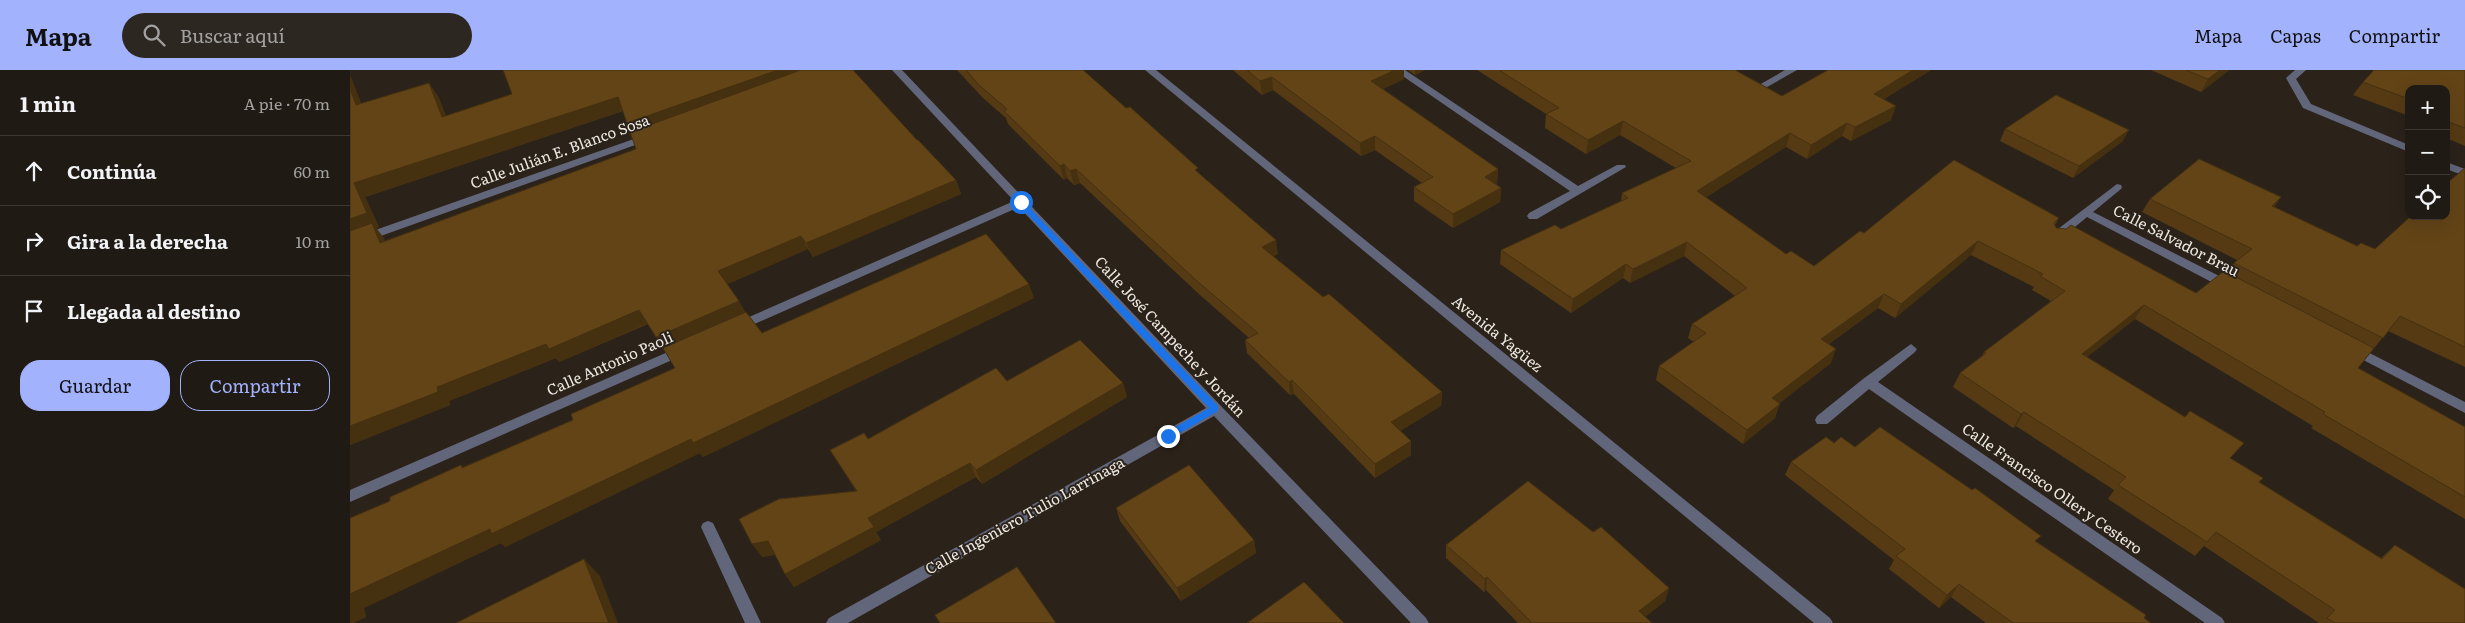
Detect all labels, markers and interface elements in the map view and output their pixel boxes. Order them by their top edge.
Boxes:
search box [122,13,472,58]
text: Mapa [25,18,92,53]
icon: search [140,21,168,49]
text: Buscar aquí [180,21,285,49]
text: Mapa [2194,22,2242,49]
text: Capas [2270,22,2321,49]
text: Compartir [2349,22,2440,49]
map controls [2405,85,2450,220]
button: + [2405,85,2450,130]
text: 1 min [20,87,76,118]
text: A pie · 70 m [244,91,330,115]
street label: Calle Julián E. Blanco Sosa [467,107,653,194]
button: − [2405,130,2450,175]
icon: ahead [20,157,48,185]
text: Continúa [67,157,157,185]
text: 60 m [293,159,330,183]
button: locate [2405,175,2450,220]
route start [1010,191,1033,214]
street label: Calle Salvador Brau [2109,198,2244,282]
icon: right [20,227,48,255]
text: Gira a la derecha [67,227,228,255]
text: 10 m [296,229,330,253]
street label: Calle José Campeche y Jordán [1090,250,1252,422]
street label: Avenida Yagüez [1447,289,1548,377]
icon: arrive [20,297,48,325]
text: Llegada al destino [67,297,241,325]
street label: Calle Antonio Paoli [542,324,676,401]
button: Guardar [20,360,170,411]
button: Compartir [180,360,330,411]
street label: Calle Francisco Oller y Cestero [1958,416,2148,559]
route end [1157,425,1180,448]
street label: Calle Ingeniero Tulio Larrinaga [920,450,1129,579]

